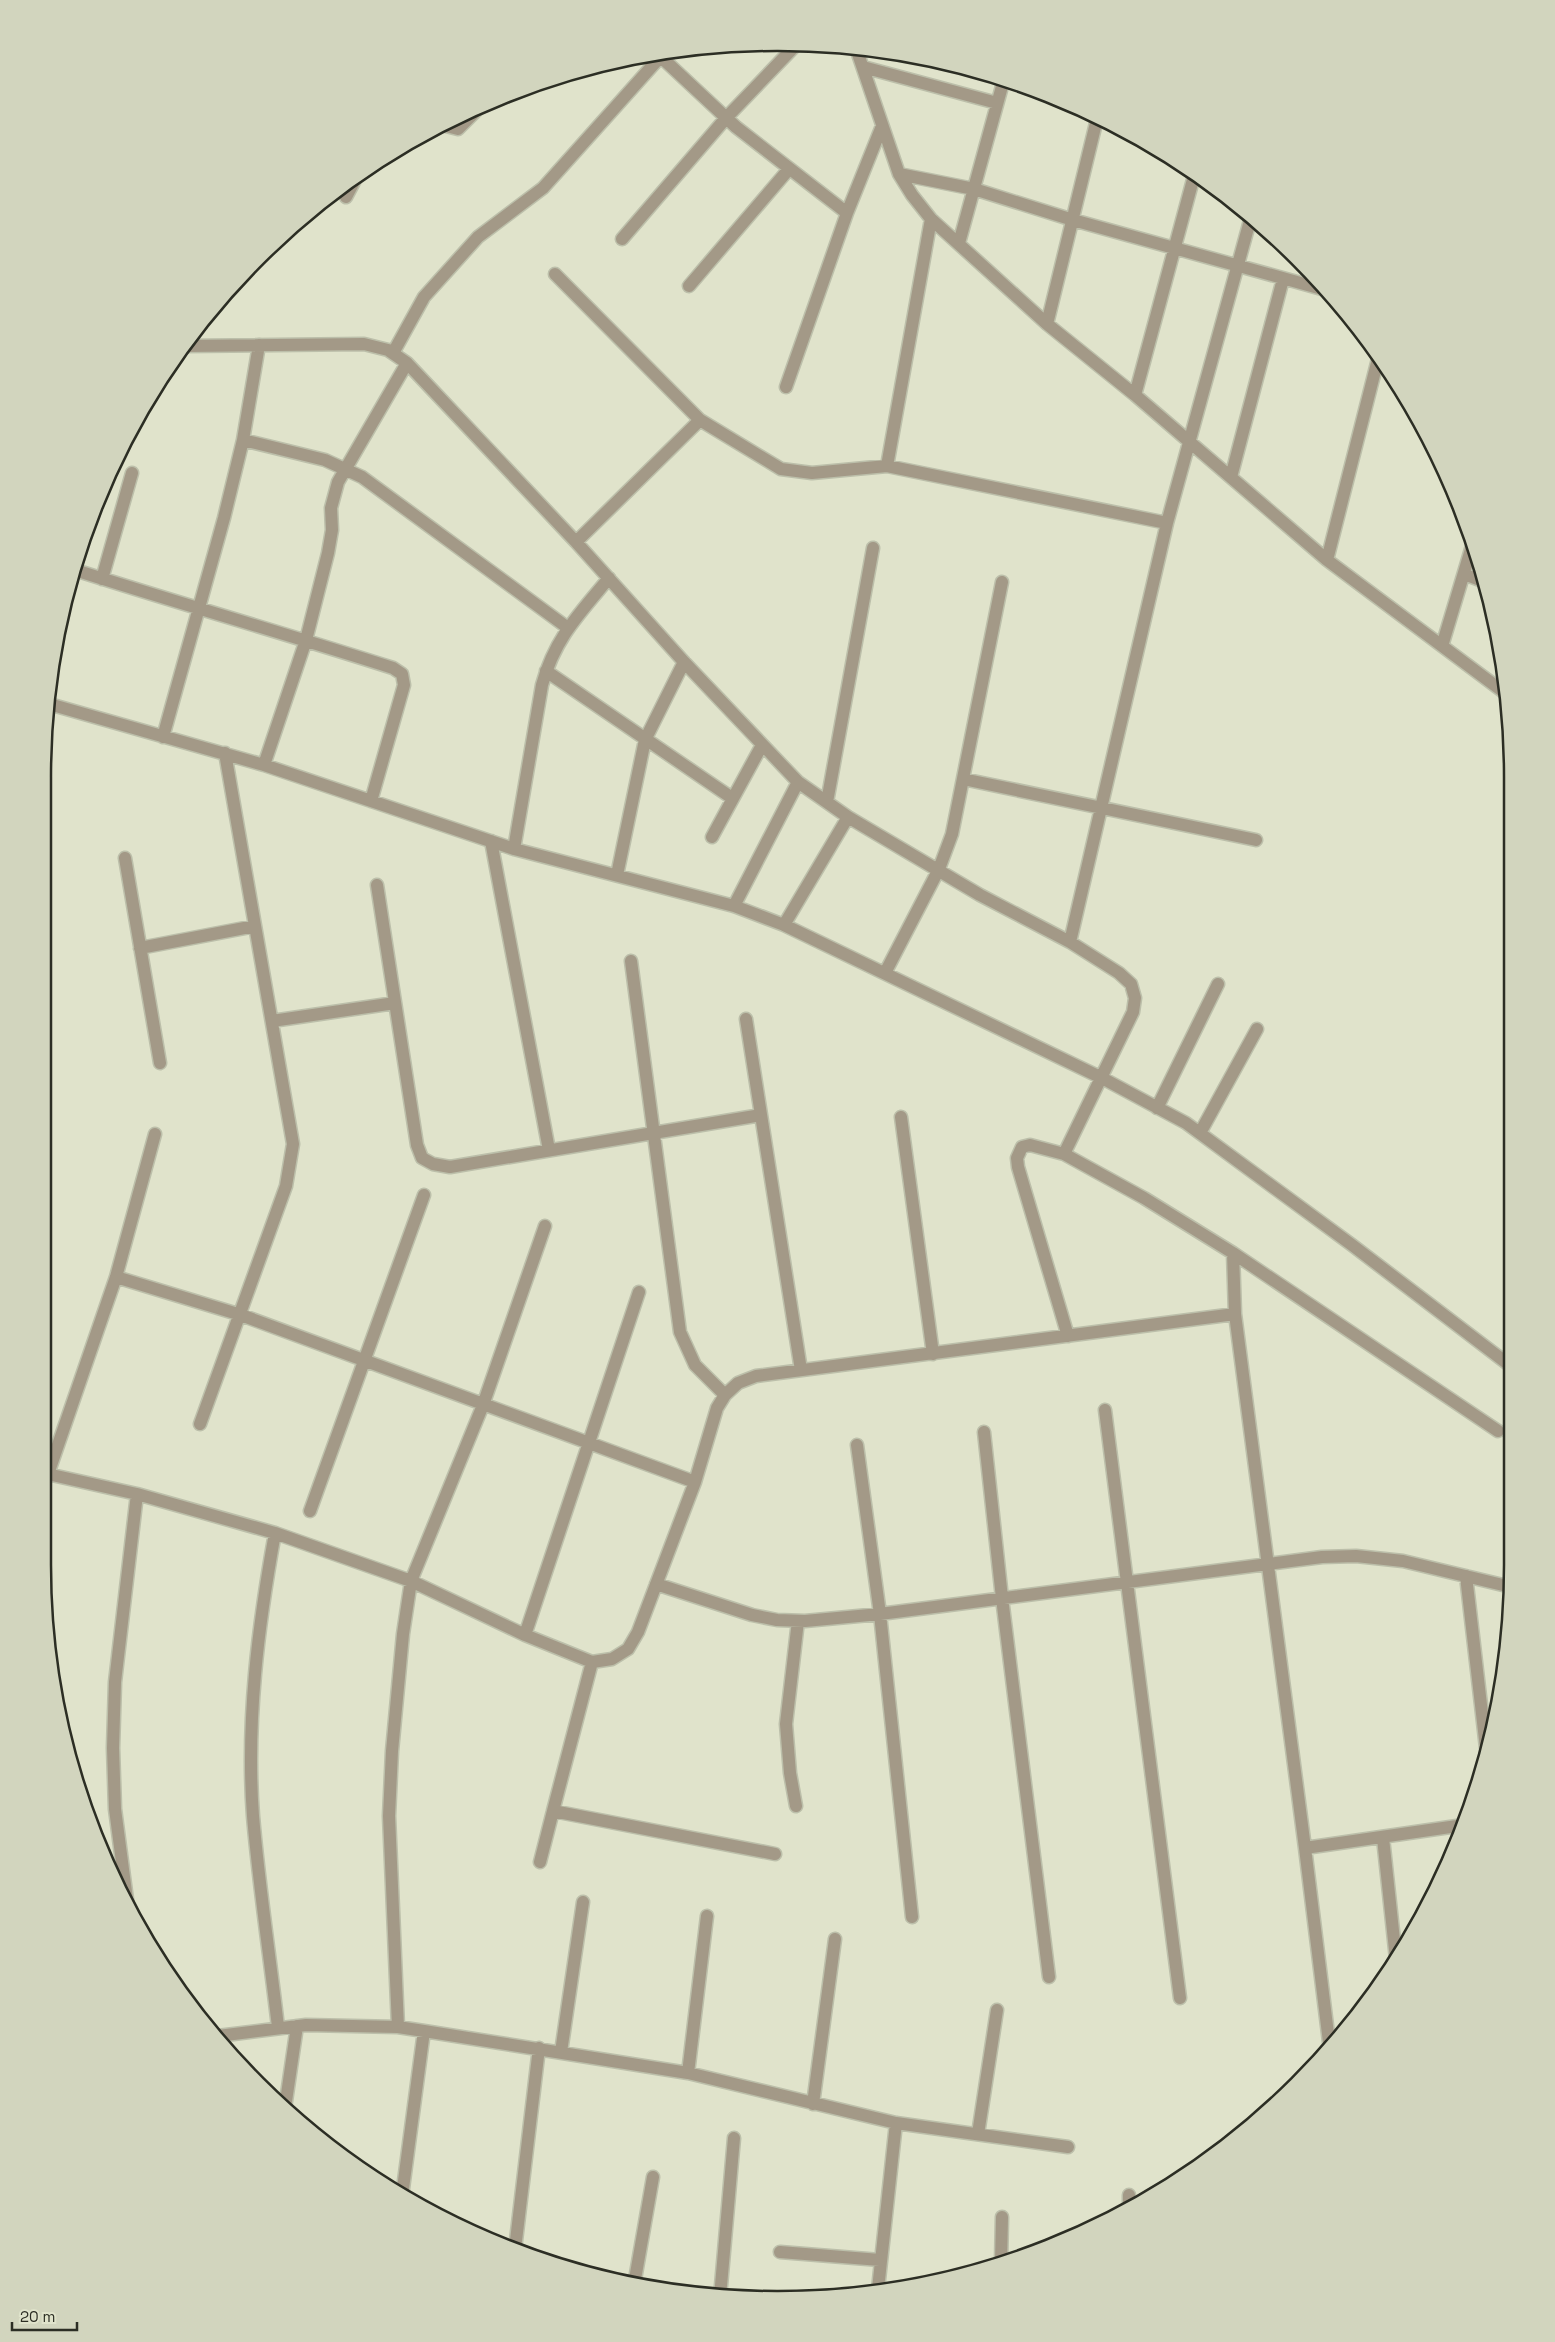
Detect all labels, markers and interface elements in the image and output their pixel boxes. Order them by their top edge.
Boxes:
scale bar [12,2300,78,2332]
text: 20 m [20,2307,55,2326]

